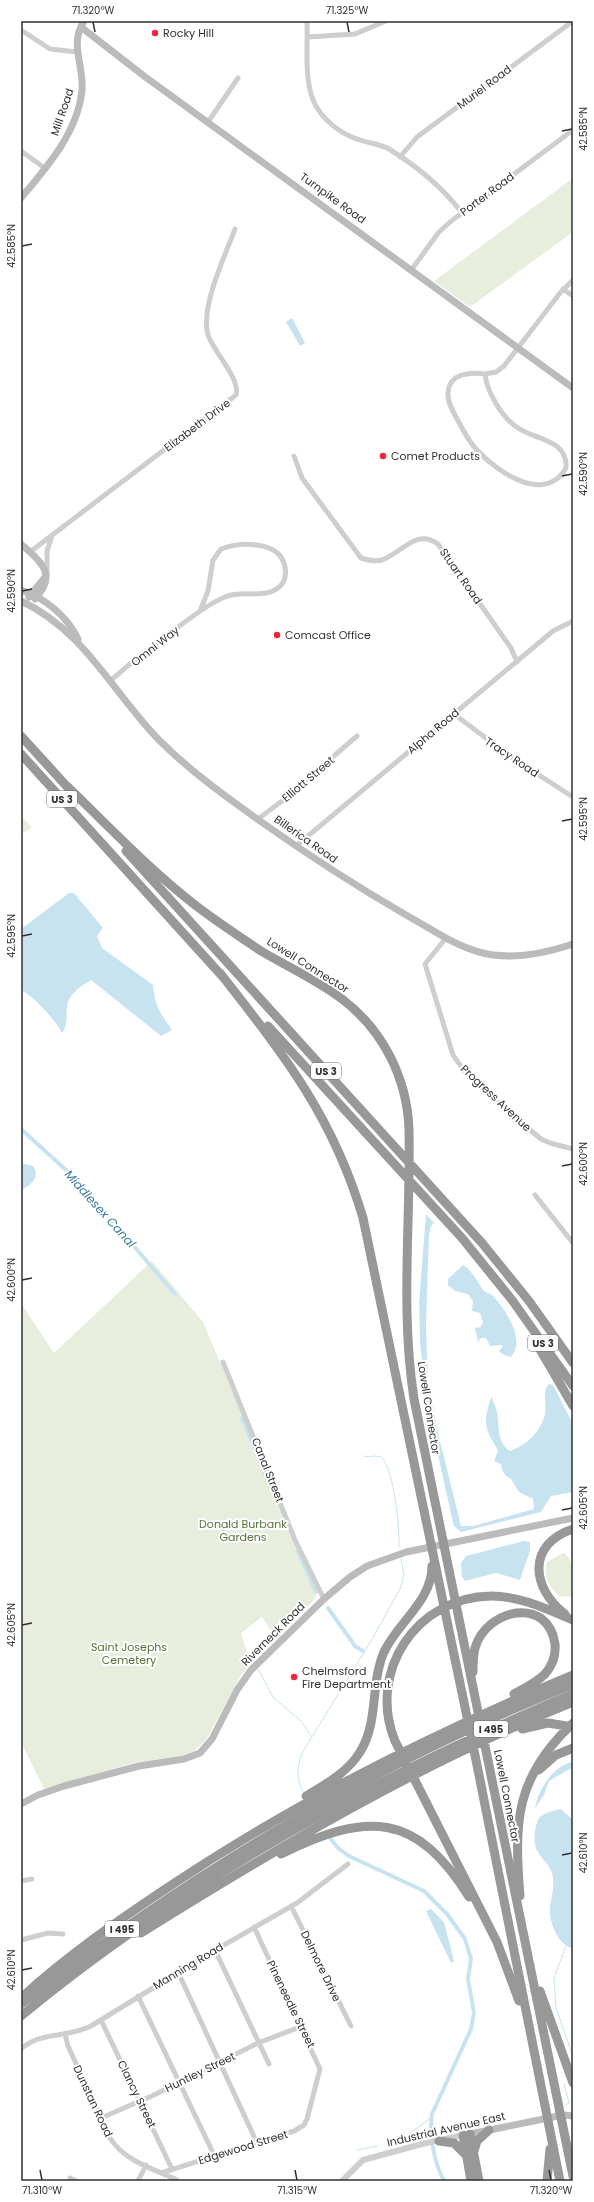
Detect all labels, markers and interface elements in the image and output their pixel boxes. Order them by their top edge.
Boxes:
text: 71.320°W [72,3,115,18]
text: 71.325°W [326,3,369,18]
place label: Rocky Hill [163,25,214,41]
marker: Rocky Hill [150,28,160,38]
street label: Muriel Road [453,61,515,113]
street label: Mill Road [46,86,78,138]
text: 42.585°N [576,107,591,151]
street label: Porter Road [457,168,517,220]
street label: Turnpike Road [297,169,369,227]
text: 42.585°N [4,224,19,268]
street label: Elizabeth Drive [161,395,234,455]
place label: Comet Products [391,448,480,464]
marker: Comet Products [378,451,388,461]
text: 42.590°N [576,452,591,496]
street label: Stuart Road [436,545,486,607]
text: 42.590°N [4,569,19,613]
street label: Omni Way [128,622,183,670]
place label: Comcast Office [285,627,371,643]
marker: Comcast Office [272,630,282,640]
street label: Alpha Road [404,704,462,758]
street label: Tracy Road [482,733,542,781]
street label: Elliott Street [278,752,338,806]
road number: US 3 [47,791,77,807]
text: 42.595°N [576,797,591,841]
street label: Billerica Road [271,811,341,867]
text: 42.595°N [4,914,19,958]
street label: Lowell Connector [264,933,352,997]
street label: Progress Avenue [457,1061,535,1135]
road number: US 3 [311,1063,341,1079]
text: 42.600°N [576,1142,591,1186]
water label: Middlesex Canal [61,1166,140,1251]
text: 42.600°N [4,1258,19,1302]
road number: US 3 [528,1335,558,1351]
street label: Lowell Connector [414,1360,444,1456]
street label: Canal Street [248,1435,288,1505]
text: 42.605°N [576,1486,591,1530]
park label: Donald Burbank Gardens [199,1516,287,1545]
street label: Riverneck Road [238,1599,308,1669]
text: 42.605°N [4,1603,19,1647]
park label: Saint Josephs Cemetery [91,1639,167,1668]
place label: Chelmsford Fire Department [302,1663,391,1692]
marker: Chelmsford Fire Department [289,1672,299,1682]
road number: I 495 [474,1721,508,1737]
street label: Lowell Connector [490,1748,524,1844]
text: 42.610°N [576,1832,591,1874]
road number: I 495 [105,1921,139,1937]
street label: Delmore Drive [297,1928,345,2004]
street label: Manning Road [150,1939,226,1993]
text: 42.610°N [4,1949,19,1991]
street label: Pineneedle Street [263,1957,319,2051]
street label: Huntley Street [162,2048,238,2096]
street label: Clancy Street [114,2057,160,2131]
street label: Dunstan Road [69,2062,117,2140]
street label: Industrial Avenue East [385,2108,507,2150]
street label: Edgewood Street [196,2126,290,2168]
text: 71.310°W [22,2183,62,2198]
text: 71.315°W [277,2183,317,2198]
text: 71.320°W [530,2183,573,2198]

